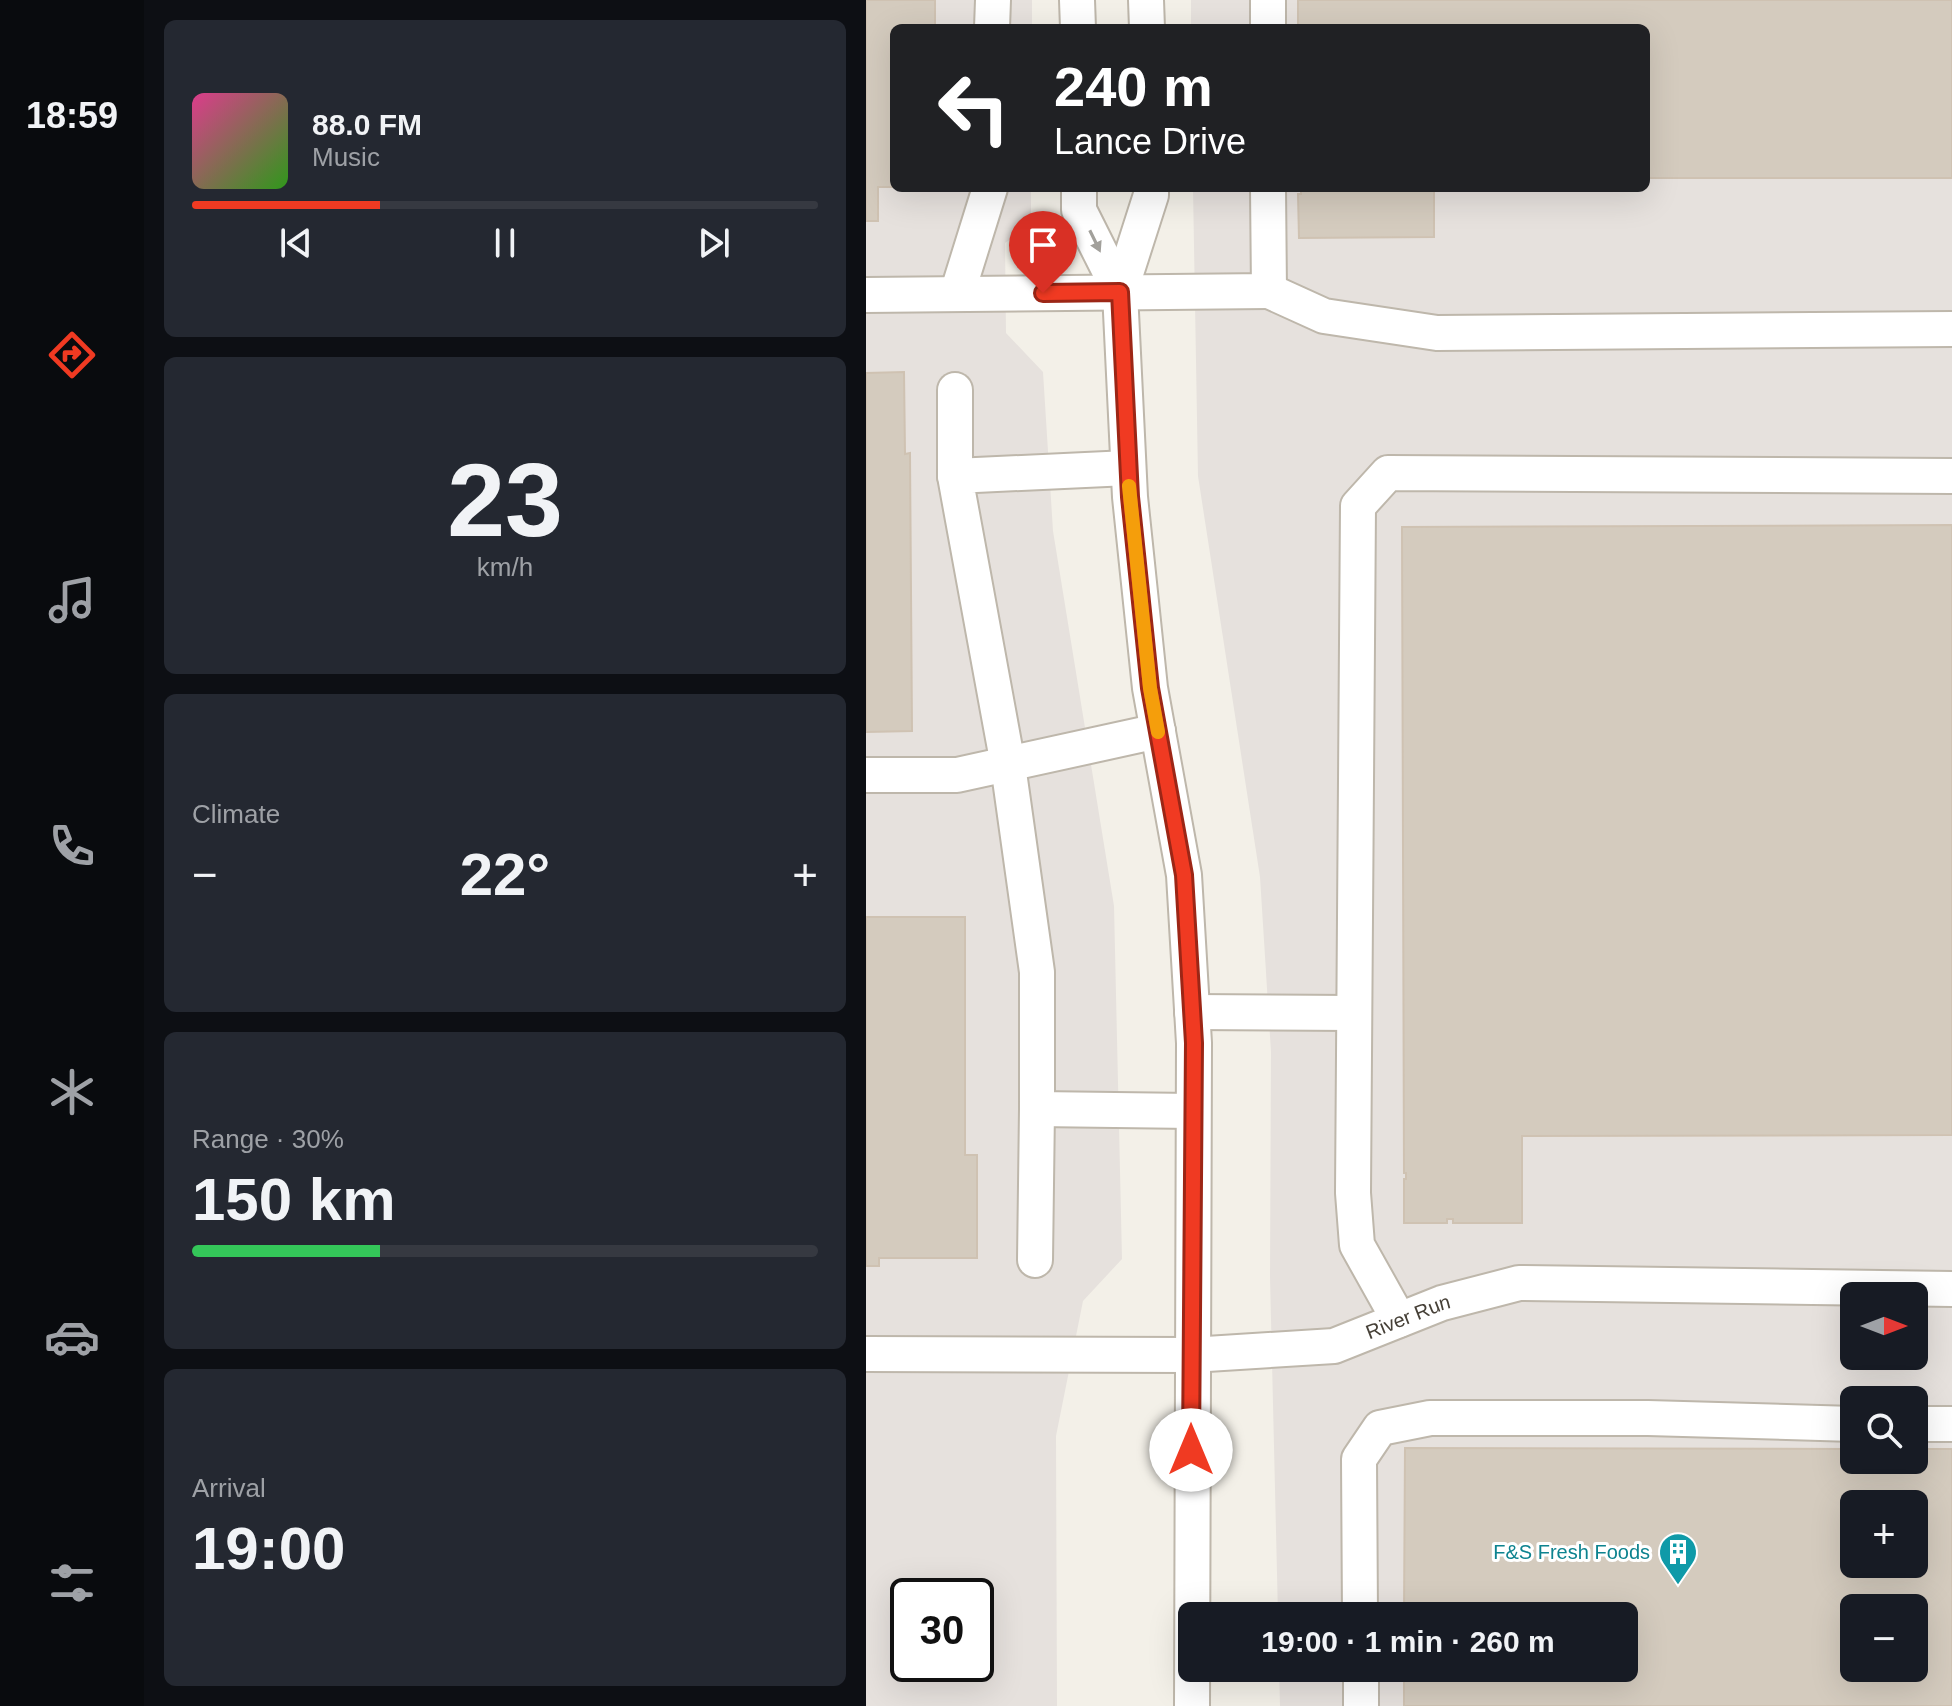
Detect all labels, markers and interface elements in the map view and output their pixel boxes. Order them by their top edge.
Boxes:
text: 240 m [1054,55,1213,118]
icon: left [922,56,1026,160]
text: 18:59 [26,95,118,136]
text: 88.0 FM [312,108,422,141]
text: Lance Drive [1054,121,1246,162]
text: Music [312,142,380,172]
pin [1009,211,1077,293]
icon: previous [274,221,318,265]
icon: pause [483,221,527,265]
icon: next [692,221,736,265]
icon: arrive [1021,223,1065,267]
one-way arrow [1088,230,1101,253]
icon: directions [44,327,100,383]
text: 23 [447,442,563,558]
text: km/h [477,552,533,582]
icon: music [44,572,100,628]
text: Climate [192,799,280,829]
icon: phone [44,818,100,874]
text: 22° [460,841,550,908]
text: − [192,850,218,899]
text: + [792,850,818,899]
icon: climate [44,1064,100,1120]
text: Range · 30% [192,1124,344,1154]
text: 150 km [192,1166,396,1233]
north arrow [1840,1282,1928,1370]
map controls [1840,1282,1928,1682]
street label: River Run [1363,1290,1452,1343]
icon: car [44,1309,100,1365]
button: search [1840,1386,1928,1474]
position arrow [1149,1408,1233,1492]
text: Arrival [192,1473,266,1503]
button: + [1840,1490,1928,1578]
text: 19:00 [192,1515,345,1582]
building icon: F&S Fresh Foods [1657,1531,1699,1586]
place label: F&S Fresh Foods [1493,1541,1650,1563]
icon: filters [44,1555,100,1611]
speed limit sign: 30 [890,1578,994,1682]
button: − [1840,1594,1928,1682]
text: 19:00 · 1 min · 260 m [1261,1625,1555,1658]

